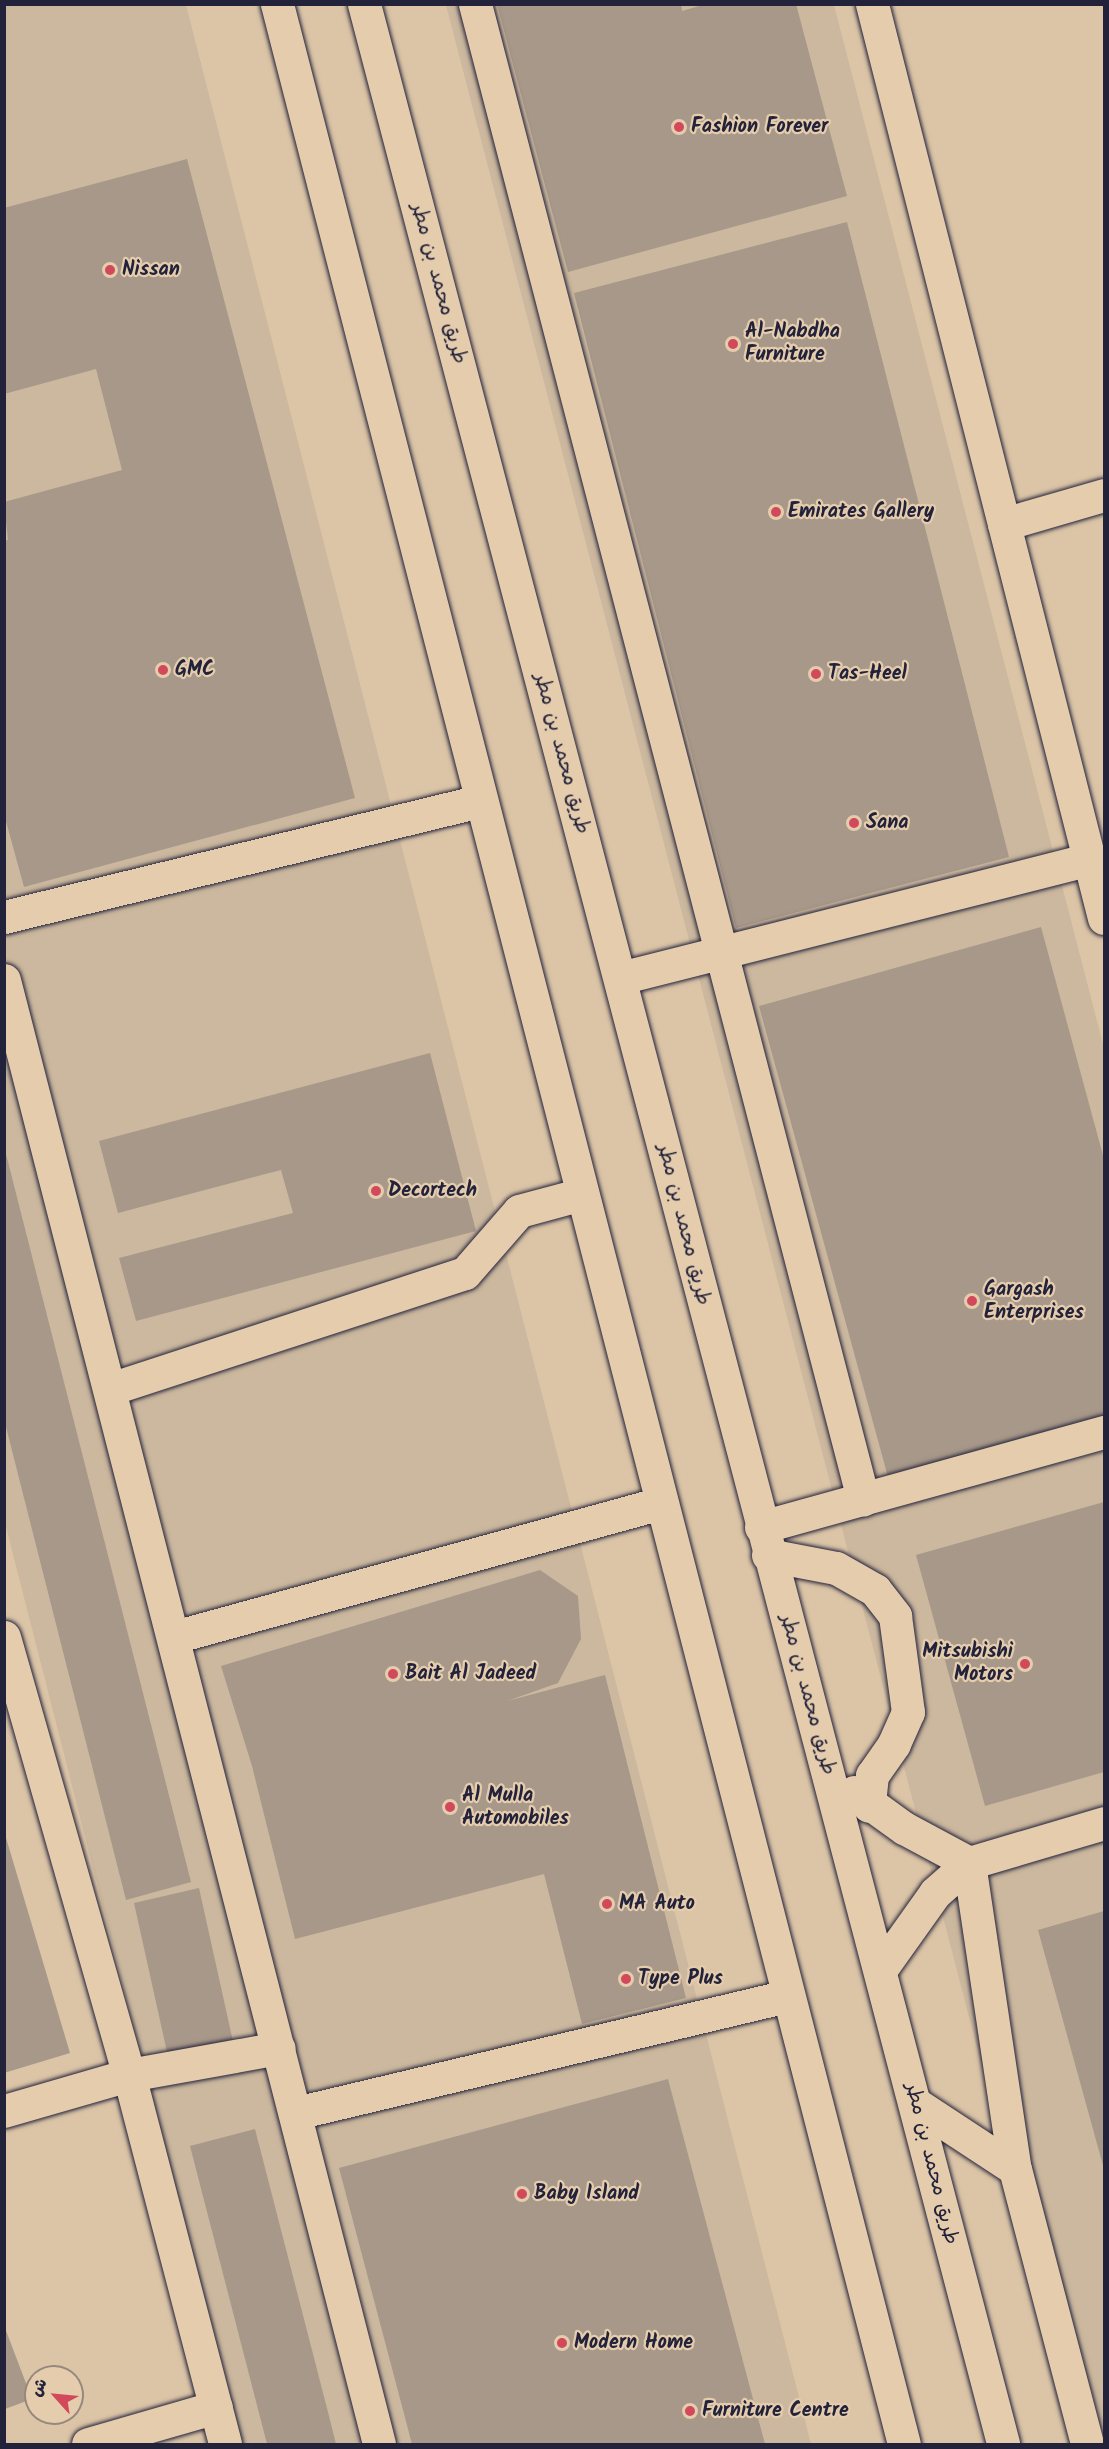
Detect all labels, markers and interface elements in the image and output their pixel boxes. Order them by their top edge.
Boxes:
place label: Fashion Forever [691,115,828,139]
marker: Fashion Forever [672,120,686,134]
street label: طريق محمد بن مطر [405,201,471,367]
place label: Nissan [122,258,180,282]
marker: Nissan [103,263,117,277]
place label: Al-Nabdha Furniture [745,320,840,367]
marker: Al-Nabdha Furniture [726,337,740,351]
place label: Emirates Gallery [788,500,934,524]
marker: Emirates Gallery [769,505,783,519]
place label: GMC [175,658,214,682]
place label: Tas-Heel [828,662,907,686]
marker: GMC [156,663,170,677]
marker: Tas-Heel [809,667,823,681]
street label: طريق محمد بن مطر [528,671,594,837]
place label: Sana [866,811,909,835]
marker: Sana [847,816,861,830]
street label: طريق محمد بن مطر [651,1142,715,1308]
place label: Decortech [388,1179,477,1203]
marker: Decortech [369,1184,383,1198]
place label: Gargash Enterprises [984,1278,1084,1325]
marker: Gargash Enterprises [965,1294,979,1308]
street label: طريق محمد بن مطر [774,1612,840,1778]
place label: Mitsubishi Motors [922,1640,1013,1687]
marker: Mitsubishi Motors [1018,1657,1032,1671]
place label: Bait Al Jadeed [405,1662,536,1686]
marker: Bait Al Jadeed [386,1667,400,1681]
place label: Al Mulla Automobiles [462,1784,569,1831]
marker: Al Mulla Automobiles [443,1800,457,1814]
place label: MA Auto [619,1892,695,1916]
marker: MA Auto [600,1897,614,1911]
place label: Type Plus [638,1967,723,1991]
marker: Type Plus [619,1972,633,1986]
street label: طريق محمد بن مطر [899,2081,963,2247]
place label: Baby Island [534,2182,639,2206]
marker: Baby Island [515,2187,529,2201]
place label: Modern Home [574,2331,693,2355]
marker: Modern Home [555,2336,569,2350]
north arrow [24,2365,84,2425]
text: ش [24,2374,54,2401]
place label: Furniture Centre [702,2399,849,2423]
marker: Furniture Centre [683,2404,697,2418]

